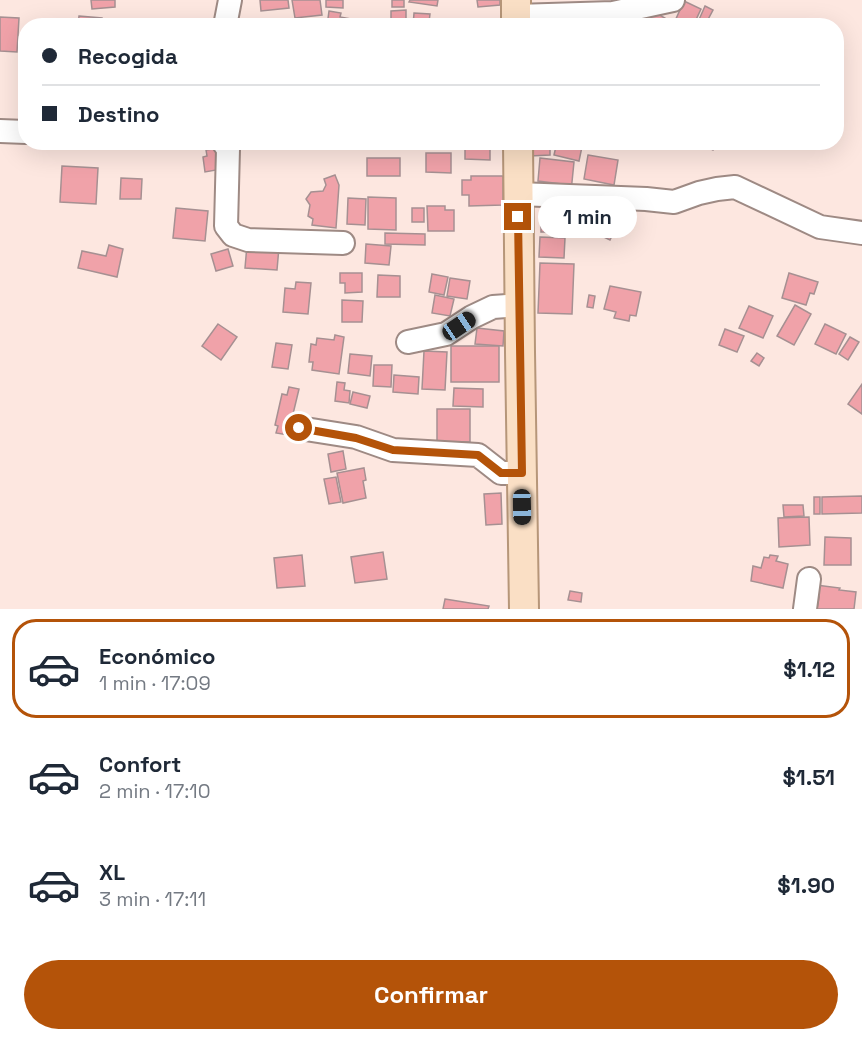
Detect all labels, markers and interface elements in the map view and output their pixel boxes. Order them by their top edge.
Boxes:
text: Recogida [78,42,178,70]
text: Destino [78,100,160,128]
callout: 1 min [539,196,638,238]
route end [504,203,531,230]
text: 1 min [563,204,612,230]
car [439,308,479,344]
route start [285,414,312,441]
car [513,489,531,525]
icon: car [27,642,81,696]
text: Económico [99,642,216,670]
text: $1.12 [783,655,835,683]
text: 1 min · 17:09 [99,670,211,696]
icon: car [27,750,81,804]
text: Confort [99,750,181,778]
text: $1.51 [782,763,835,791]
text: 2 min · 17:10 [99,778,210,804]
icon: car [27,858,81,912]
text: XL [99,858,125,886]
text: $1.90 [777,871,835,899]
text: 3 min · 17:11 [99,886,206,912]
button: Confirmar [24,960,838,1029]

